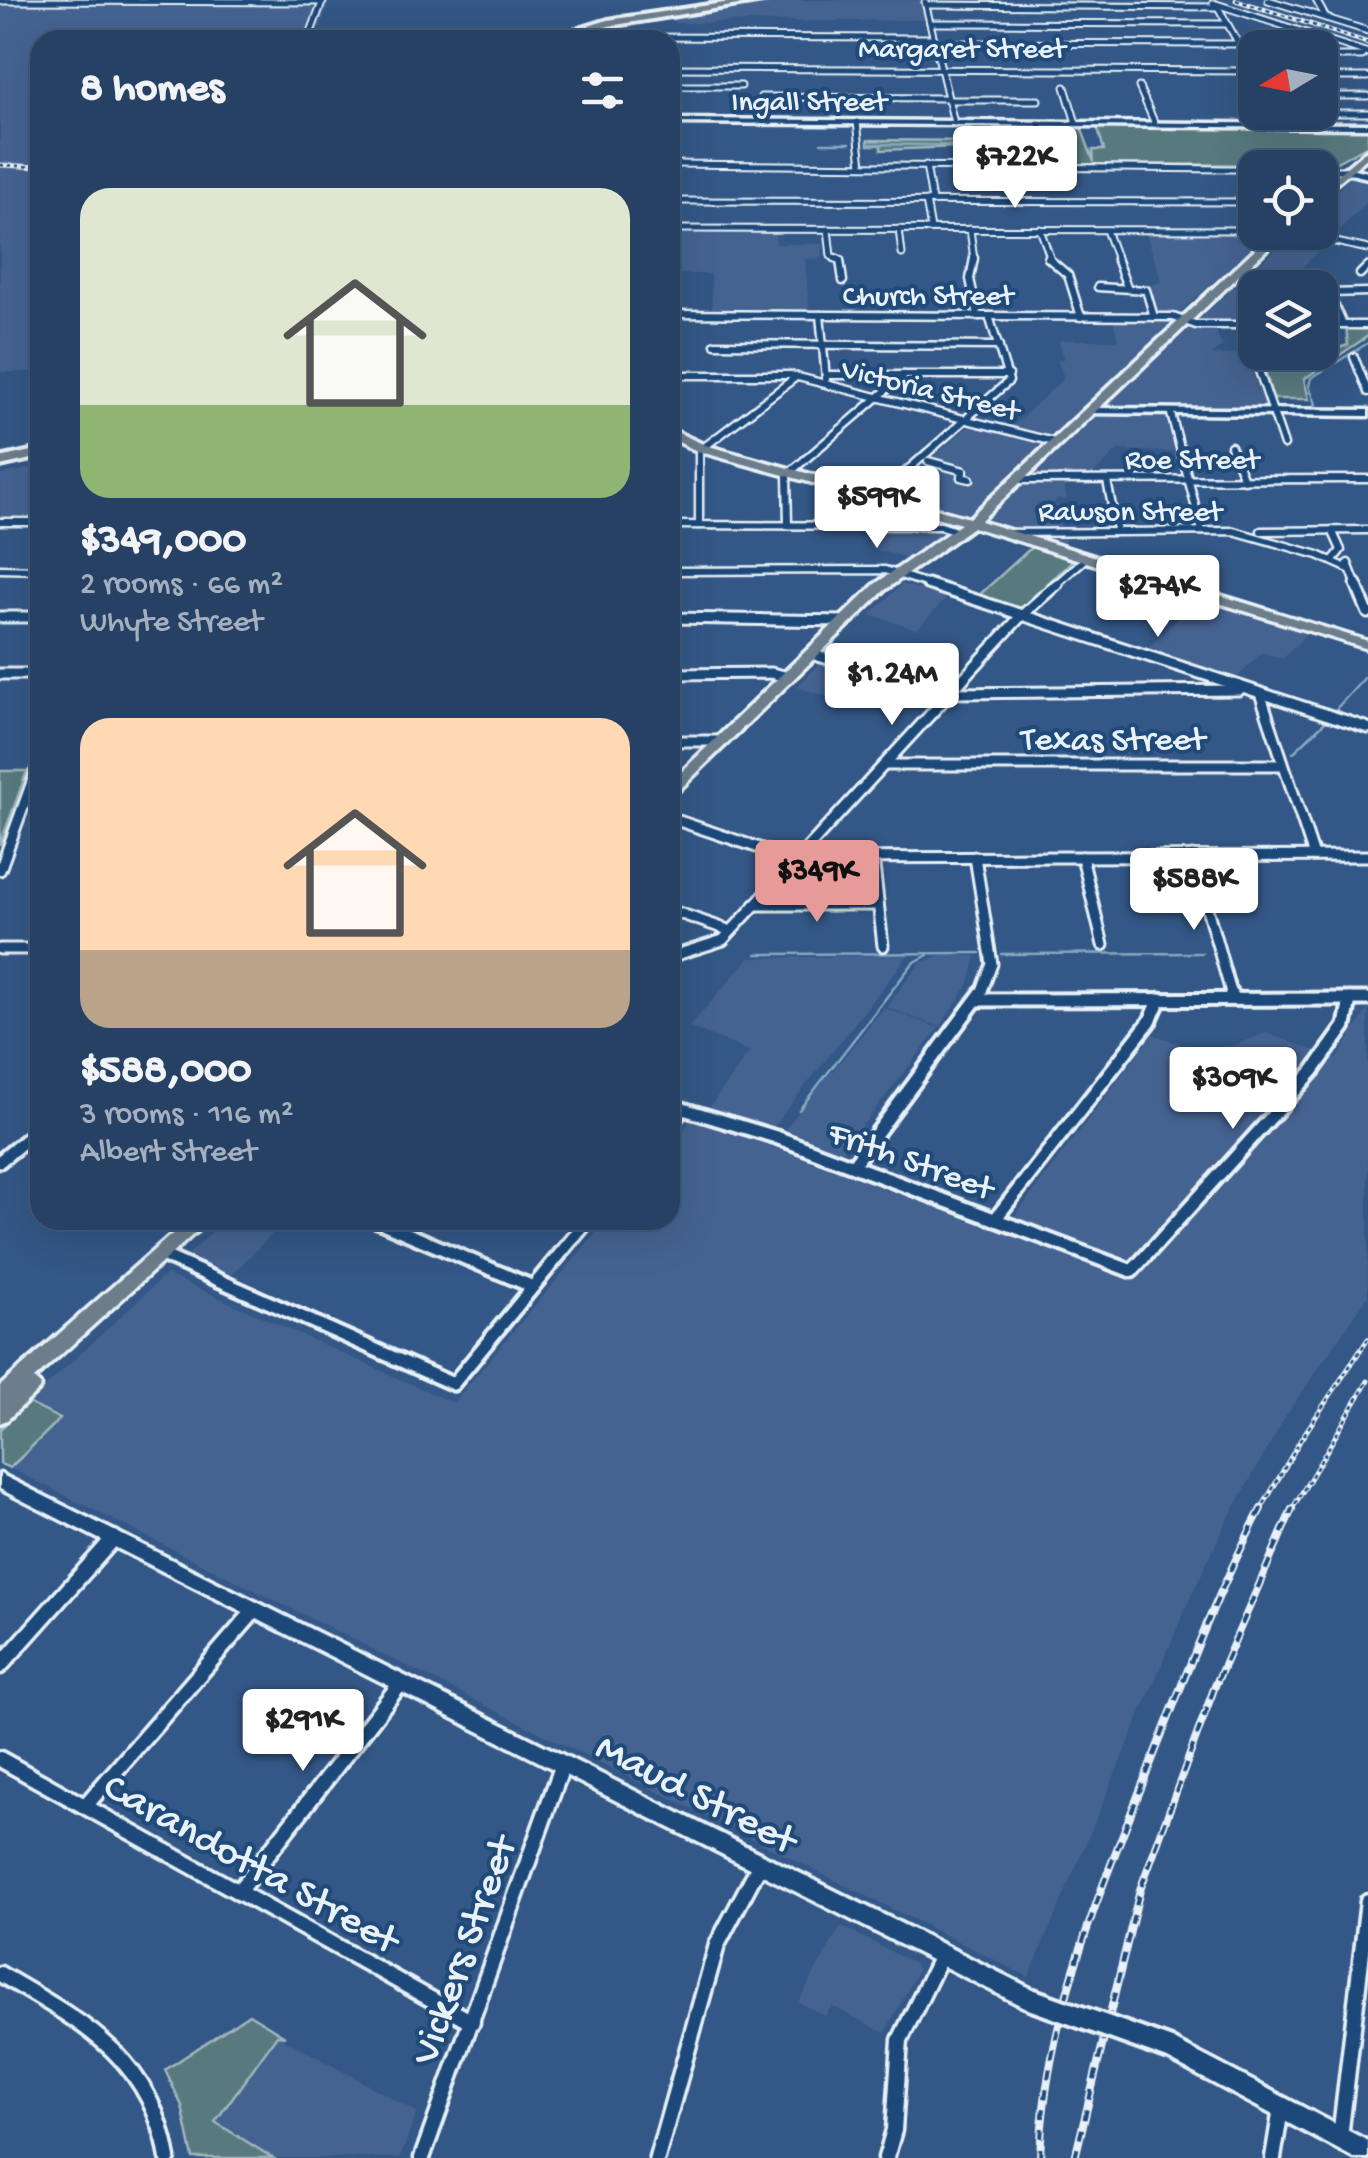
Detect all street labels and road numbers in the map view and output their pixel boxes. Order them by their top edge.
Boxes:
street label: Margaret Street [858,34,1068,69]
street label: Ingall Street [731,87,889,122]
street label: Church Street [843,281,1016,316]
street label: Victoria Street [836,353,1025,432]
street label: Roe Street [1125,445,1262,480]
street label: Rawson Street [1038,497,1225,532]
street label: Texas Street [1019,722,1208,763]
street label: Frith Street [821,1114,1001,1213]
street label: Maud Street [586,1725,807,1870]
street label: Carandotta Street [93,1765,409,1970]
street label: Vickers Street [403,1827,532,2073]

